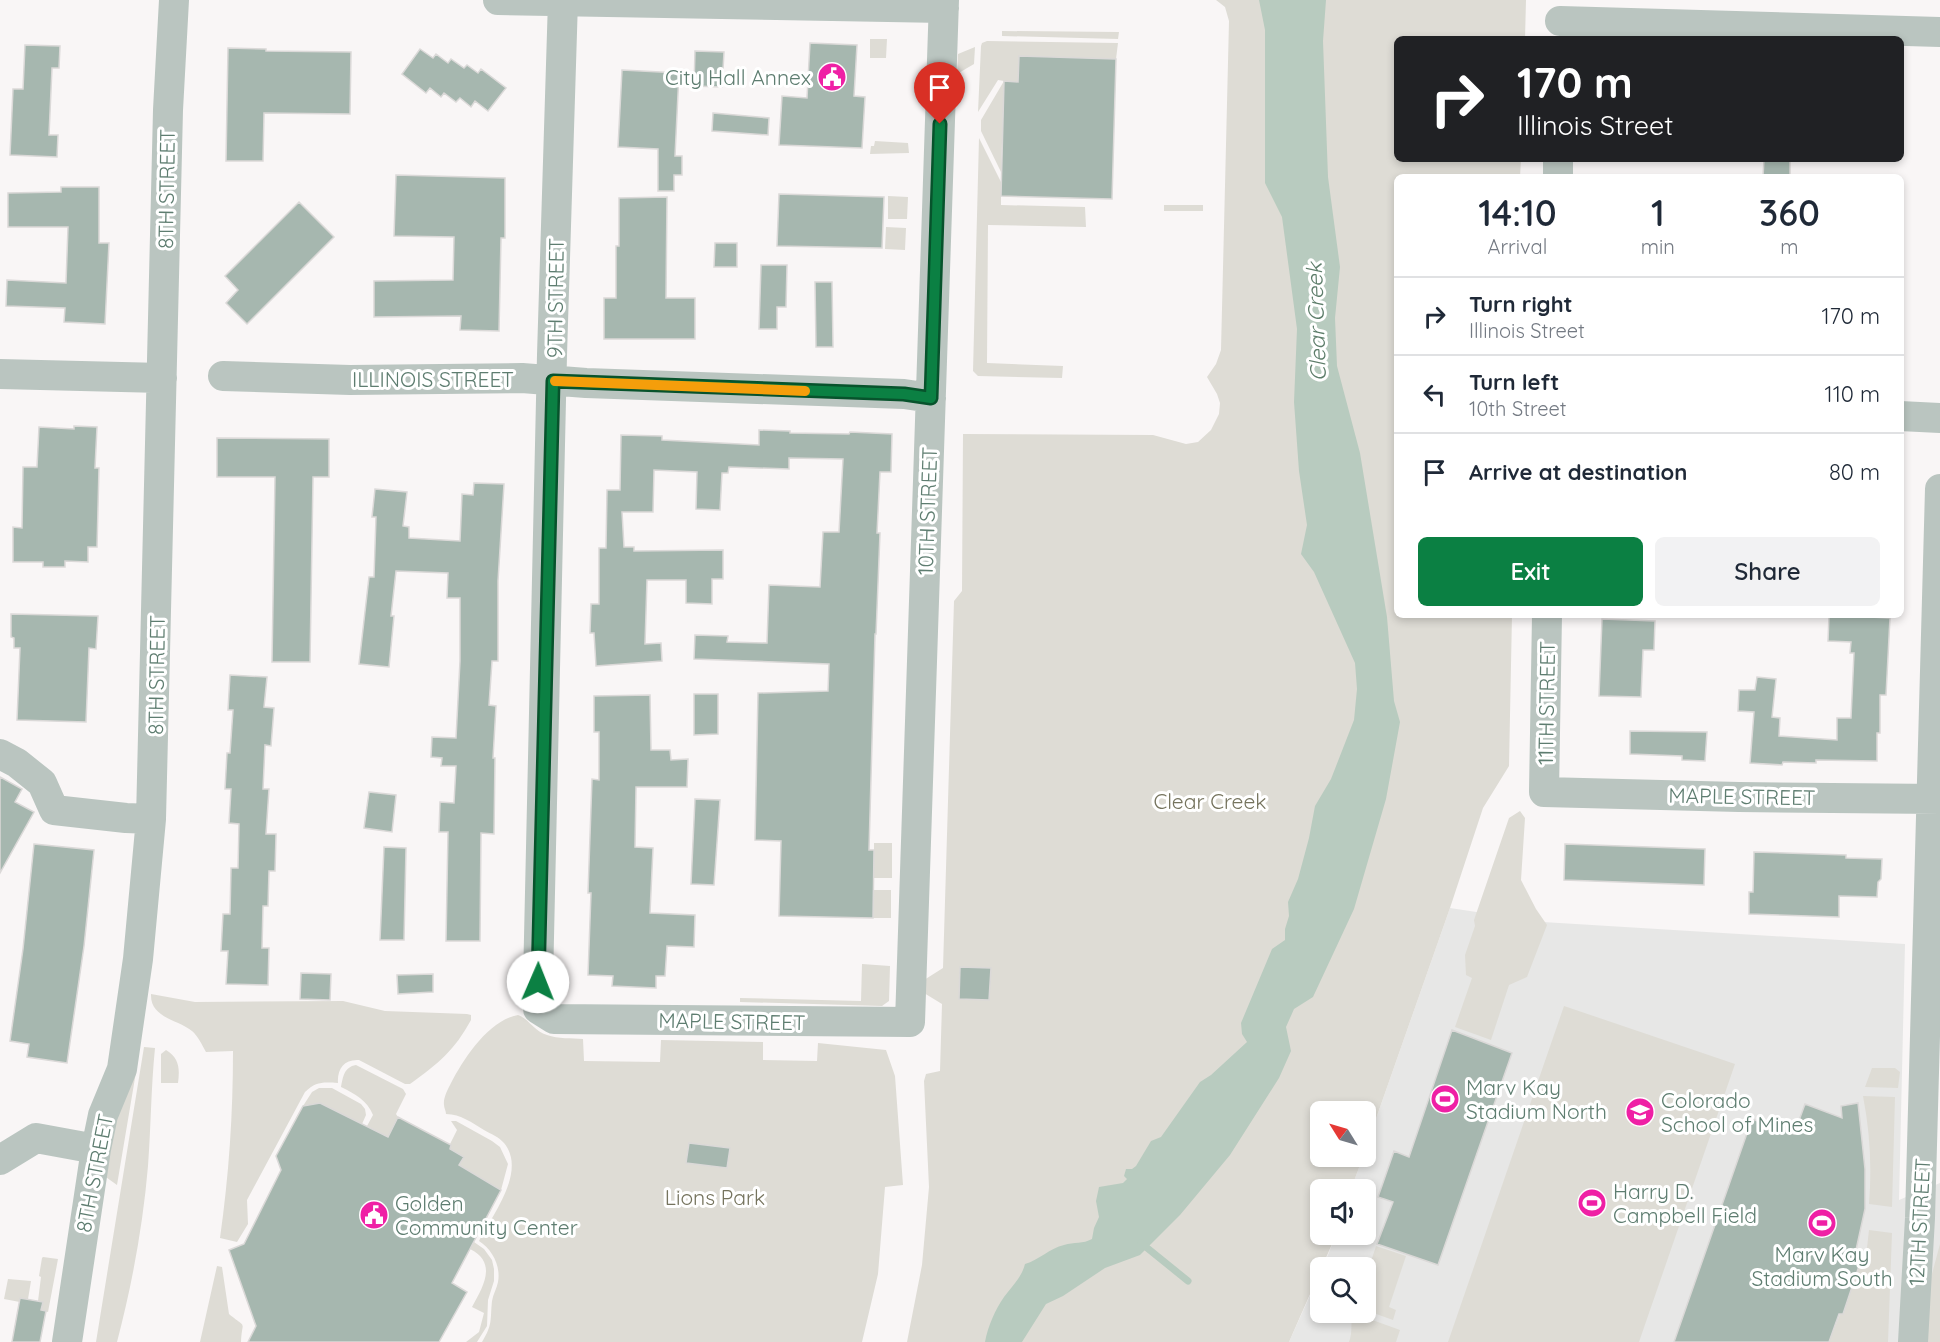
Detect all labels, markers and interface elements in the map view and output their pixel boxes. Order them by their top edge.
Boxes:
text: 170 m [1517,56,1633,109]
icon: right [1418,60,1496,138]
public building icon: City Hall Annex [816,61,848,93]
pin [914,62,965,124]
place label: City Hall Annex [665,64,811,90]
icon: arrive [923,71,956,104]
text: Illinois Street [1517,108,1673,142]
street label: 8TH STREET [152,129,180,249]
text: 14:10 [1478,190,1557,235]
text: 1 [1651,190,1665,235]
text: 360 [1759,190,1820,235]
text: Arrival [1487,234,1547,259]
text: min [1641,234,1675,259]
text: m [1780,234,1799,259]
street label: 9TH STREET [541,238,569,358]
water label: Clear Creek [1300,260,1332,382]
text: Turn right [1469,290,1573,318]
icon: right [1418,300,1451,333]
text: 170 m [1821,302,1880,330]
text: Illinois Street [1469,318,1585,343]
street label: ILLINOIS STREET [352,366,514,392]
text: Turn left [1469,368,1559,396]
icon: left [1418,378,1451,411]
text: 110 m [1825,380,1880,408]
text: 10th Street [1469,396,1567,421]
street label: 10TH STREET [912,446,942,576]
icon: arrive [1418,456,1451,489]
text: Arrive at destination [1469,458,1687,486]
text: 80 m [1829,458,1880,486]
button: Exit [1418,537,1643,606]
button: Share [1655,537,1880,606]
street label: 8TH STREET [142,615,170,735]
street label: 11TH STREET [1532,641,1560,765]
street label: MAPLE STREET [1668,782,1816,810]
park label: Clear Creek [1153,788,1267,814]
position arrow [506,950,570,1014]
street label: MAPLE STREET [658,1007,806,1035]
place label: Marv Kay Stadium North [1466,1074,1607,1124]
sports icon: Marv Kay Stadium North [1429,1083,1461,1115]
place label: Colorado School of Mines [1661,1087,1813,1137]
school or university icon: Colorado School of Mines [1624,1096,1656,1128]
north arrow [1310,1101,1376,1167]
map controls [1310,1101,1376,1323]
street label: 8TH STREET [70,1112,118,1234]
street label: 12TH STREET [1903,1157,1935,1287]
place label: Harry D. Campbell Field [1613,1178,1757,1228]
button: sound [1310,1179,1376,1245]
park label: Lions Park [665,1184,765,1210]
sports icon: Harry D. Campbell Field [1576,1187,1608,1219]
place label: Golden Community Center [395,1190,578,1240]
public building icon: Golden Community Center [358,1199,390,1231]
sports icon: Marv Kay Stadium South [1806,1207,1838,1239]
place label: Marv Kay Stadium South [1751,1241,1893,1291]
button: search [1310,1257,1376,1323]

